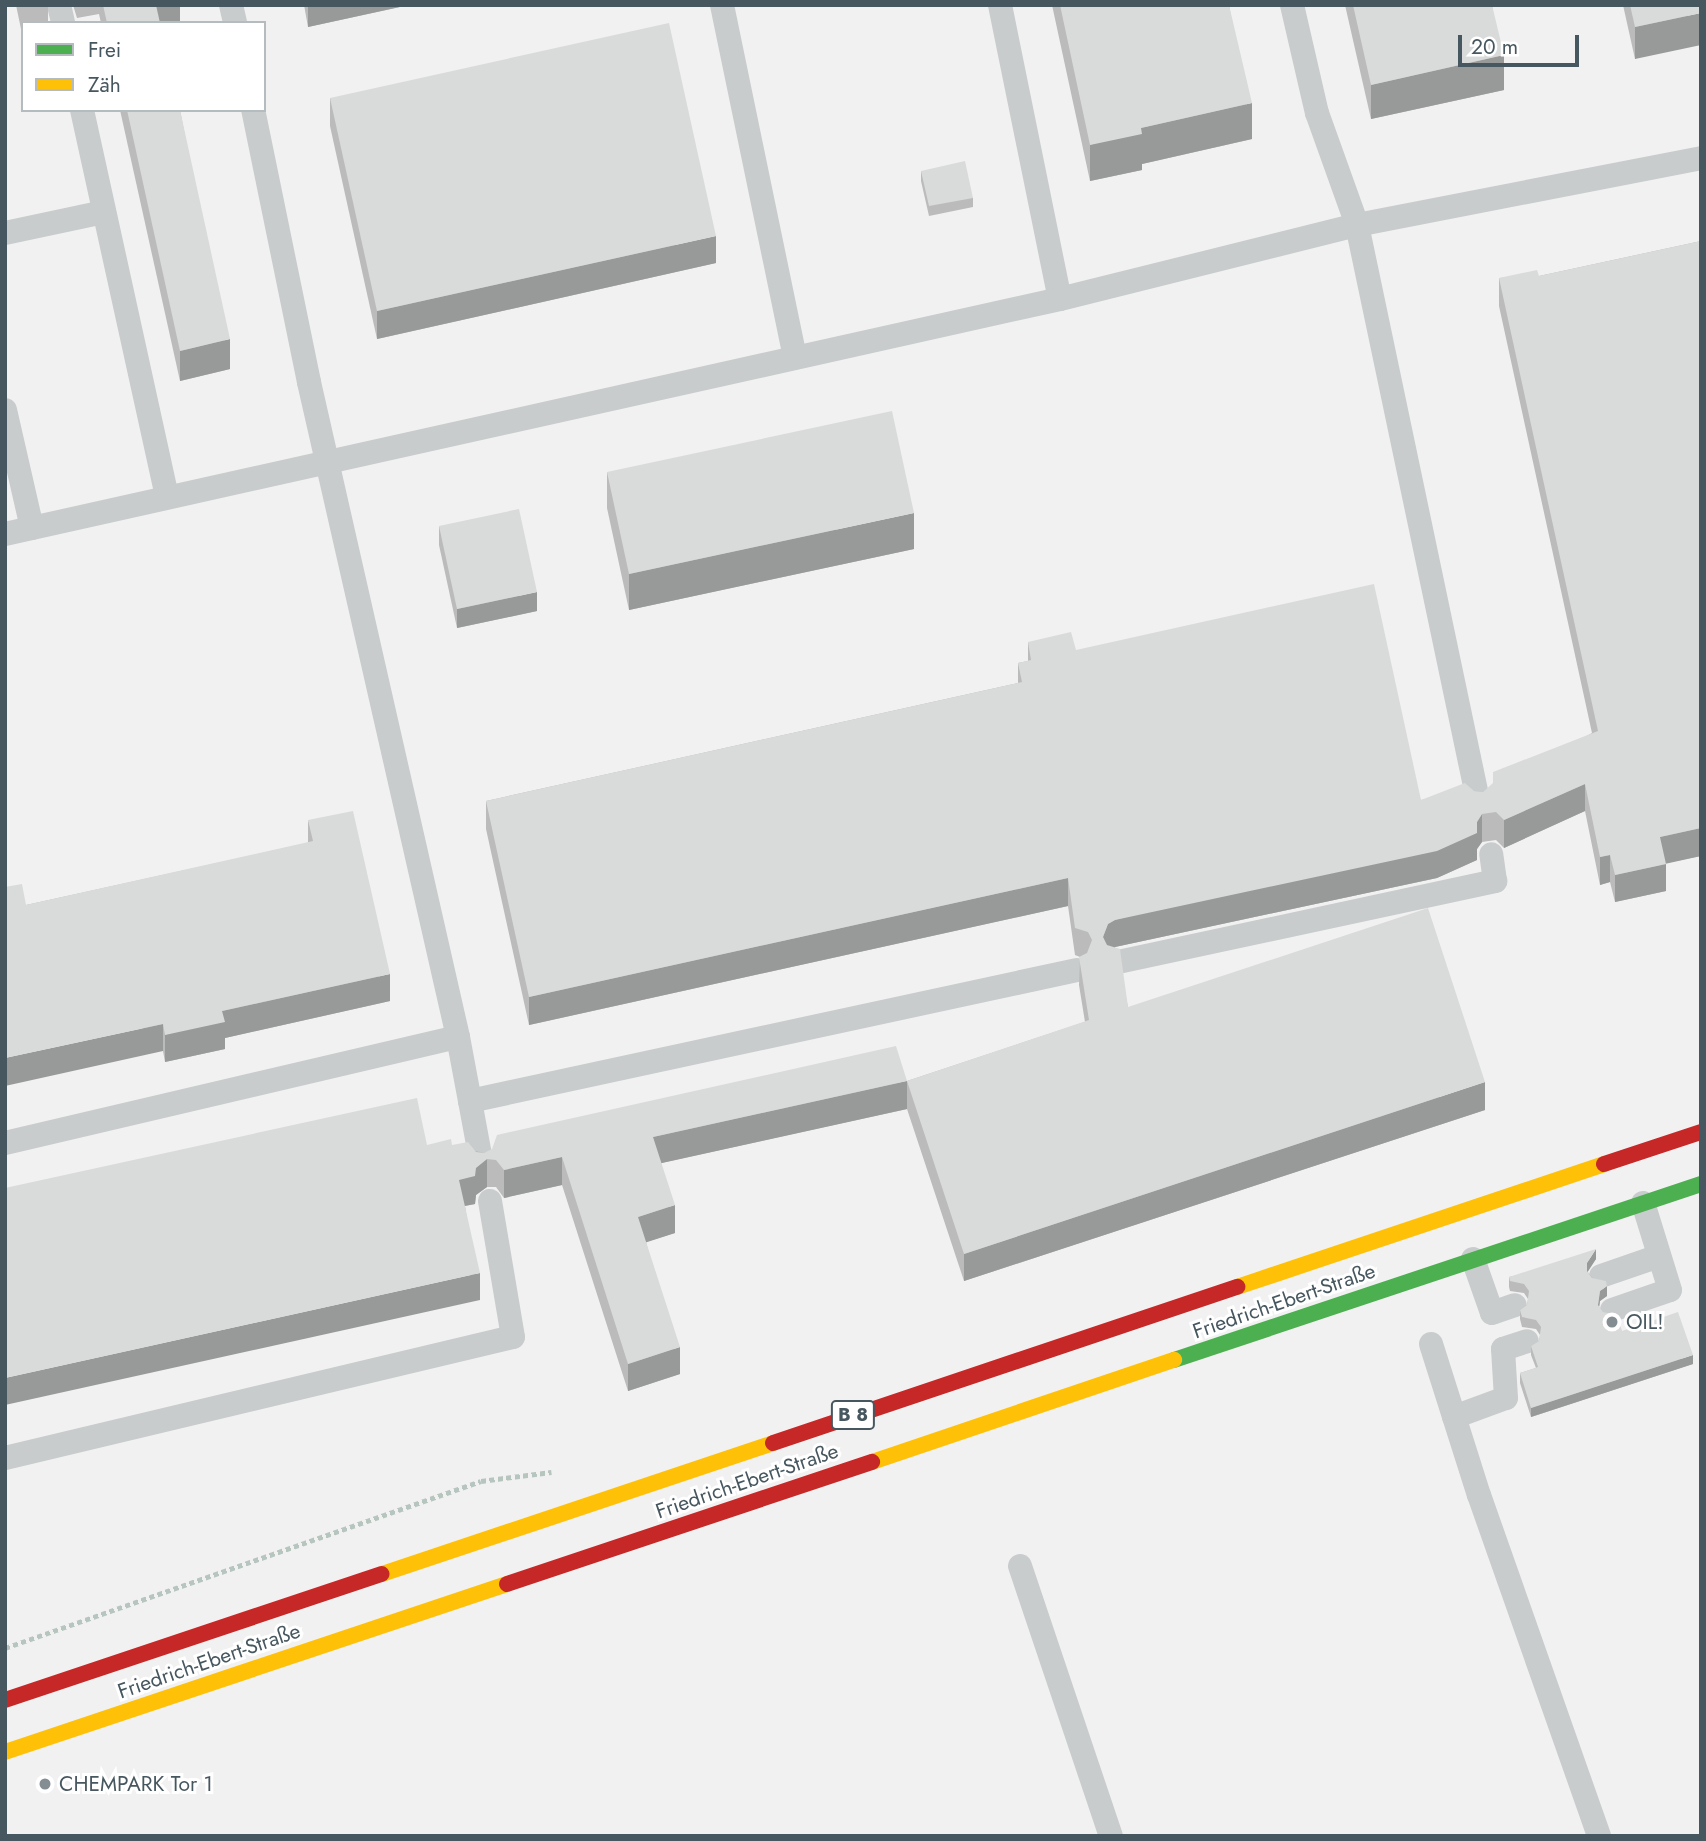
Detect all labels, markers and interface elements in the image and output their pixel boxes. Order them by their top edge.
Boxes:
legend [21,21,266,112]
scale bar [1461,21,1582,65]
text: 20 m [1471,32,1518,62]
text: Frei [88,35,121,65]
text: Zäh [88,70,121,100]
street label: Friedrich-Ebert-Straße [1190,1258,1378,1344]
place label: OIL! [1626,1309,1663,1335]
marker: OIL! [1604,1314,1620,1330]
road number: B 8 [830,1400,876,1430]
street label: Friedrich-Ebert-Straße [653,1438,841,1524]
street label: Friedrich-Ebert-Straße [115,1618,303,1704]
place label: CHEMPARK Tor 1 [59,1771,213,1797]
marker: CHEMPARK Tor 1 [37,1776,53,1792]

